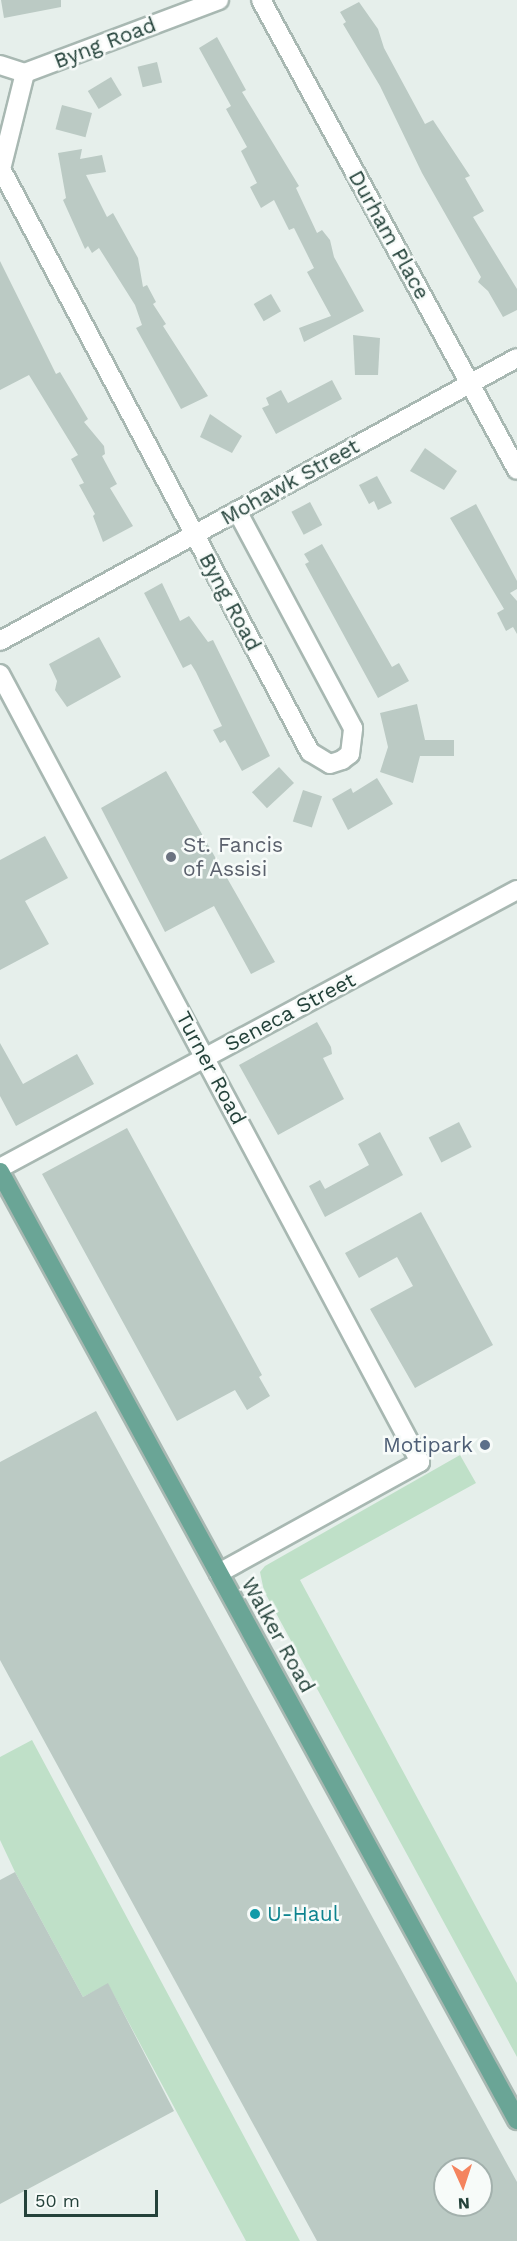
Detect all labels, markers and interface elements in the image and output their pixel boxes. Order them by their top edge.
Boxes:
street label: Byng Road [50,12,160,74]
street label: Durham Place [343,166,435,304]
street label: Mohawk Street [216,433,364,531]
street label: Byng Road [194,549,266,655]
place label: St. Fancis of Assisi [183,832,283,882]
marker: St. Fancis of Assisi [164,850,178,864]
street label: Seneca Street [220,967,360,1057]
street label: Turner Road [171,1007,251,1129]
place label: Motipark [383,1432,473,1458]
marker: Motipark [478,1438,492,1452]
street label: Walker Road [236,1573,320,1697]
place label: U-Haul [267,1901,339,1927]
marker: U-Haul [248,1907,262,1921]
north arrow [433,2157,493,2217]
scale bar [27,2178,160,2216]
text: 50 m [35,2190,80,2211]
text: N [457,2194,470,2213]

